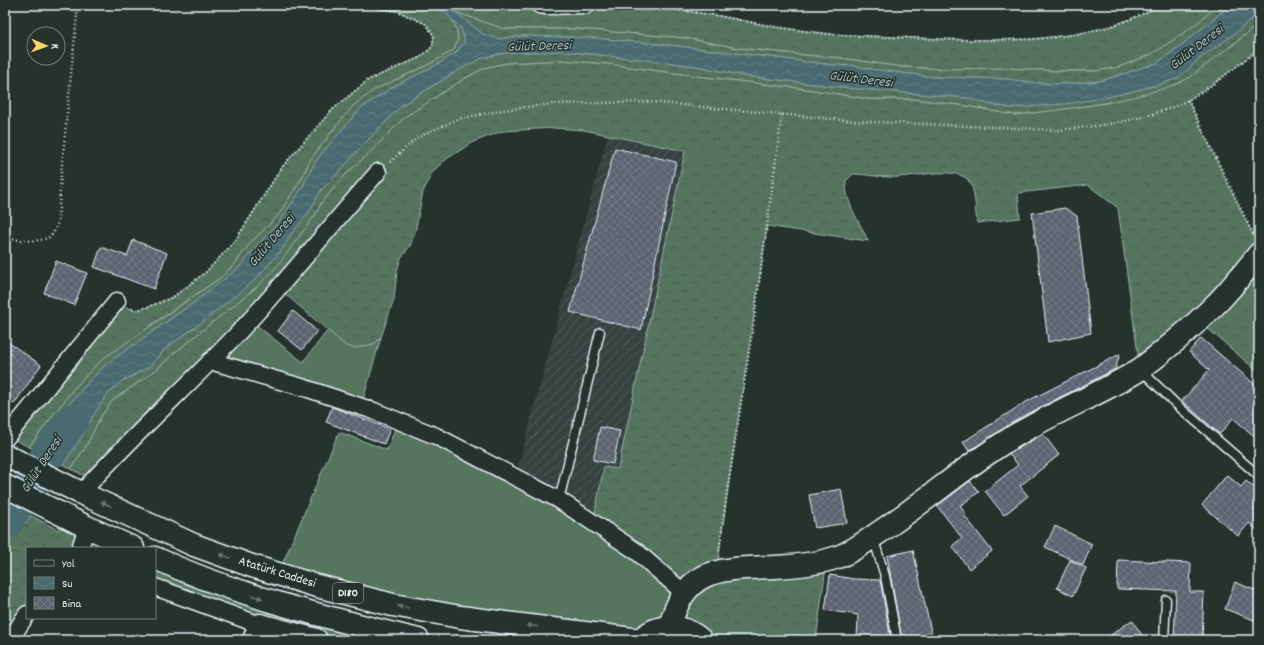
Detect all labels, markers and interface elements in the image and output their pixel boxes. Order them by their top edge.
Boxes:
water label: Gülüt Deresi [1166,19,1230,76]
north arrow [26,26,66,66]
water label: Gülüt Deresi [507,36,574,58]
text: K [46,43,62,49]
water label: Gülüt Deresi [828,66,896,94]
water label: Gülüt Deresi [244,208,302,272]
water label: Gülüt Deresi [16,431,69,497]
one-way arrow [100,501,111,507]
legend [26,547,156,619]
street label: Atatürk Caddesi [236,552,319,594]
one-way arrow [218,553,230,559]
text: Yol [62,556,75,573]
text: Su [62,576,72,593]
road number: D180 [333,583,363,603]
one-way arrow [251,594,263,600]
text: Bina [62,596,81,613]
one-way arrow [397,603,410,609]
one-way arrow [526,623,538,629]

